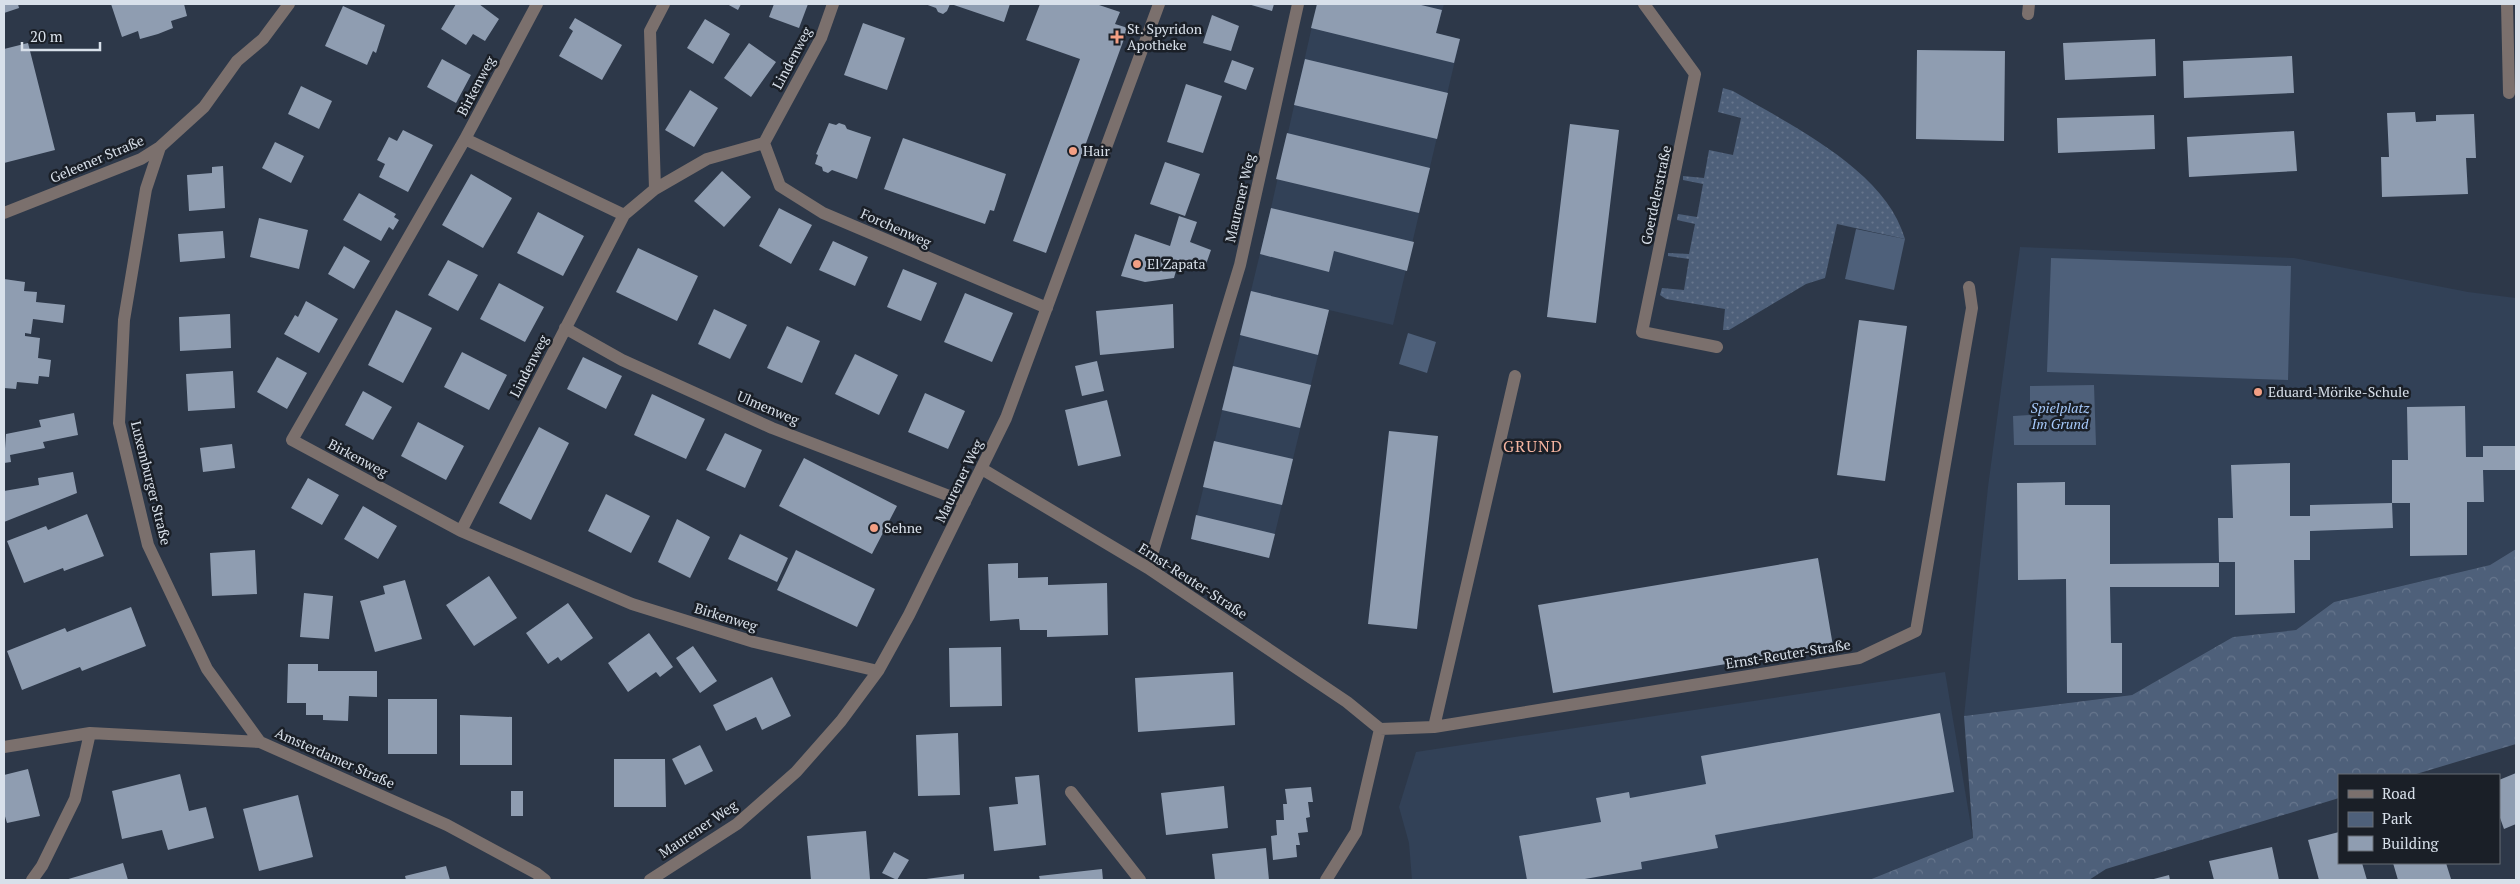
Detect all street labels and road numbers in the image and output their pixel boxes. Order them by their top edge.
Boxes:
street label: Lindenweg [767,23,816,92]
street label: Birkenweg [452,52,500,119]
street label: Geleener Straße [47,130,147,187]
street label: Goerdelerstraße [1636,144,1675,246]
street label: Maurener Weg [1220,151,1259,244]
street label: Forchenweg [858,204,935,252]
street label: Lindenweg [505,331,553,400]
street label: Ulmenweg [734,386,803,429]
street label: Luxemburger Straße [127,419,176,547]
street label: Birkenweg [325,434,392,482]
street label: Maurener Weg [930,435,987,526]
street label: Ernst-Reuter-Straße [1135,538,1251,623]
street label: Birkenweg [692,598,761,635]
street label: Ernst-Reuter-Straße [1724,634,1852,673]
street label: Amsterdamer Straße [272,723,398,792]
street label: Maurener Weg [655,795,741,862]

